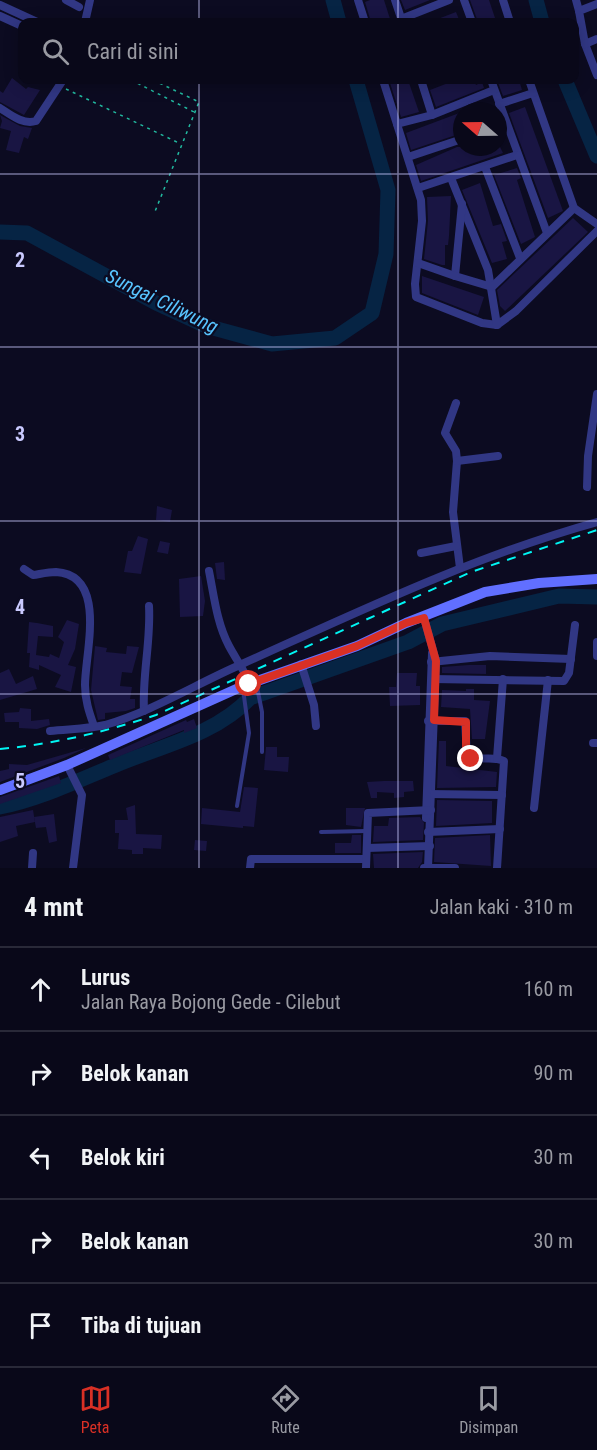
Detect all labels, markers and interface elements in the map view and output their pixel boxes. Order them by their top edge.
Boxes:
search box [18,18,579,84]
icon: search [39,35,72,68]
text: Cari di sini [87,39,179,64]
north arrow [453,102,507,156]
text: 2 [15,248,25,272]
water label: Sungai Ciliwung [102,263,222,339]
text: 3 [15,422,25,446]
text: 4 [15,595,25,619]
route start [235,670,261,696]
route end [457,745,483,771]
text: 5 [15,769,25,793]
text: 4 mnt [24,892,83,922]
text: Jalan kaki · 310 m [430,895,573,919]
text: Lurus [81,965,130,990]
icon: ahead [24,973,57,1006]
text: 160 m [524,977,573,1001]
text: Jalan Raya Bojong Gede - Cilebut [81,990,341,1014]
icon: right [24,1057,57,1090]
text: Belok kanan [81,1061,189,1086]
text: 90 m [534,1061,573,1085]
icon: left [24,1141,57,1174]
text: Belok kiri [81,1145,165,1170]
text: 30 m [534,1145,573,1169]
icon: right [24,1225,57,1258]
text: Belok kanan [81,1229,189,1254]
text: 30 m [534,1229,573,1253]
icon: arrive [24,1309,57,1342]
text: Tiba di tujuan [81,1313,201,1338]
tab: Peta [79,1382,112,1437]
tab: Rute [269,1382,302,1437]
tab: Disimpan [459,1382,518,1437]

